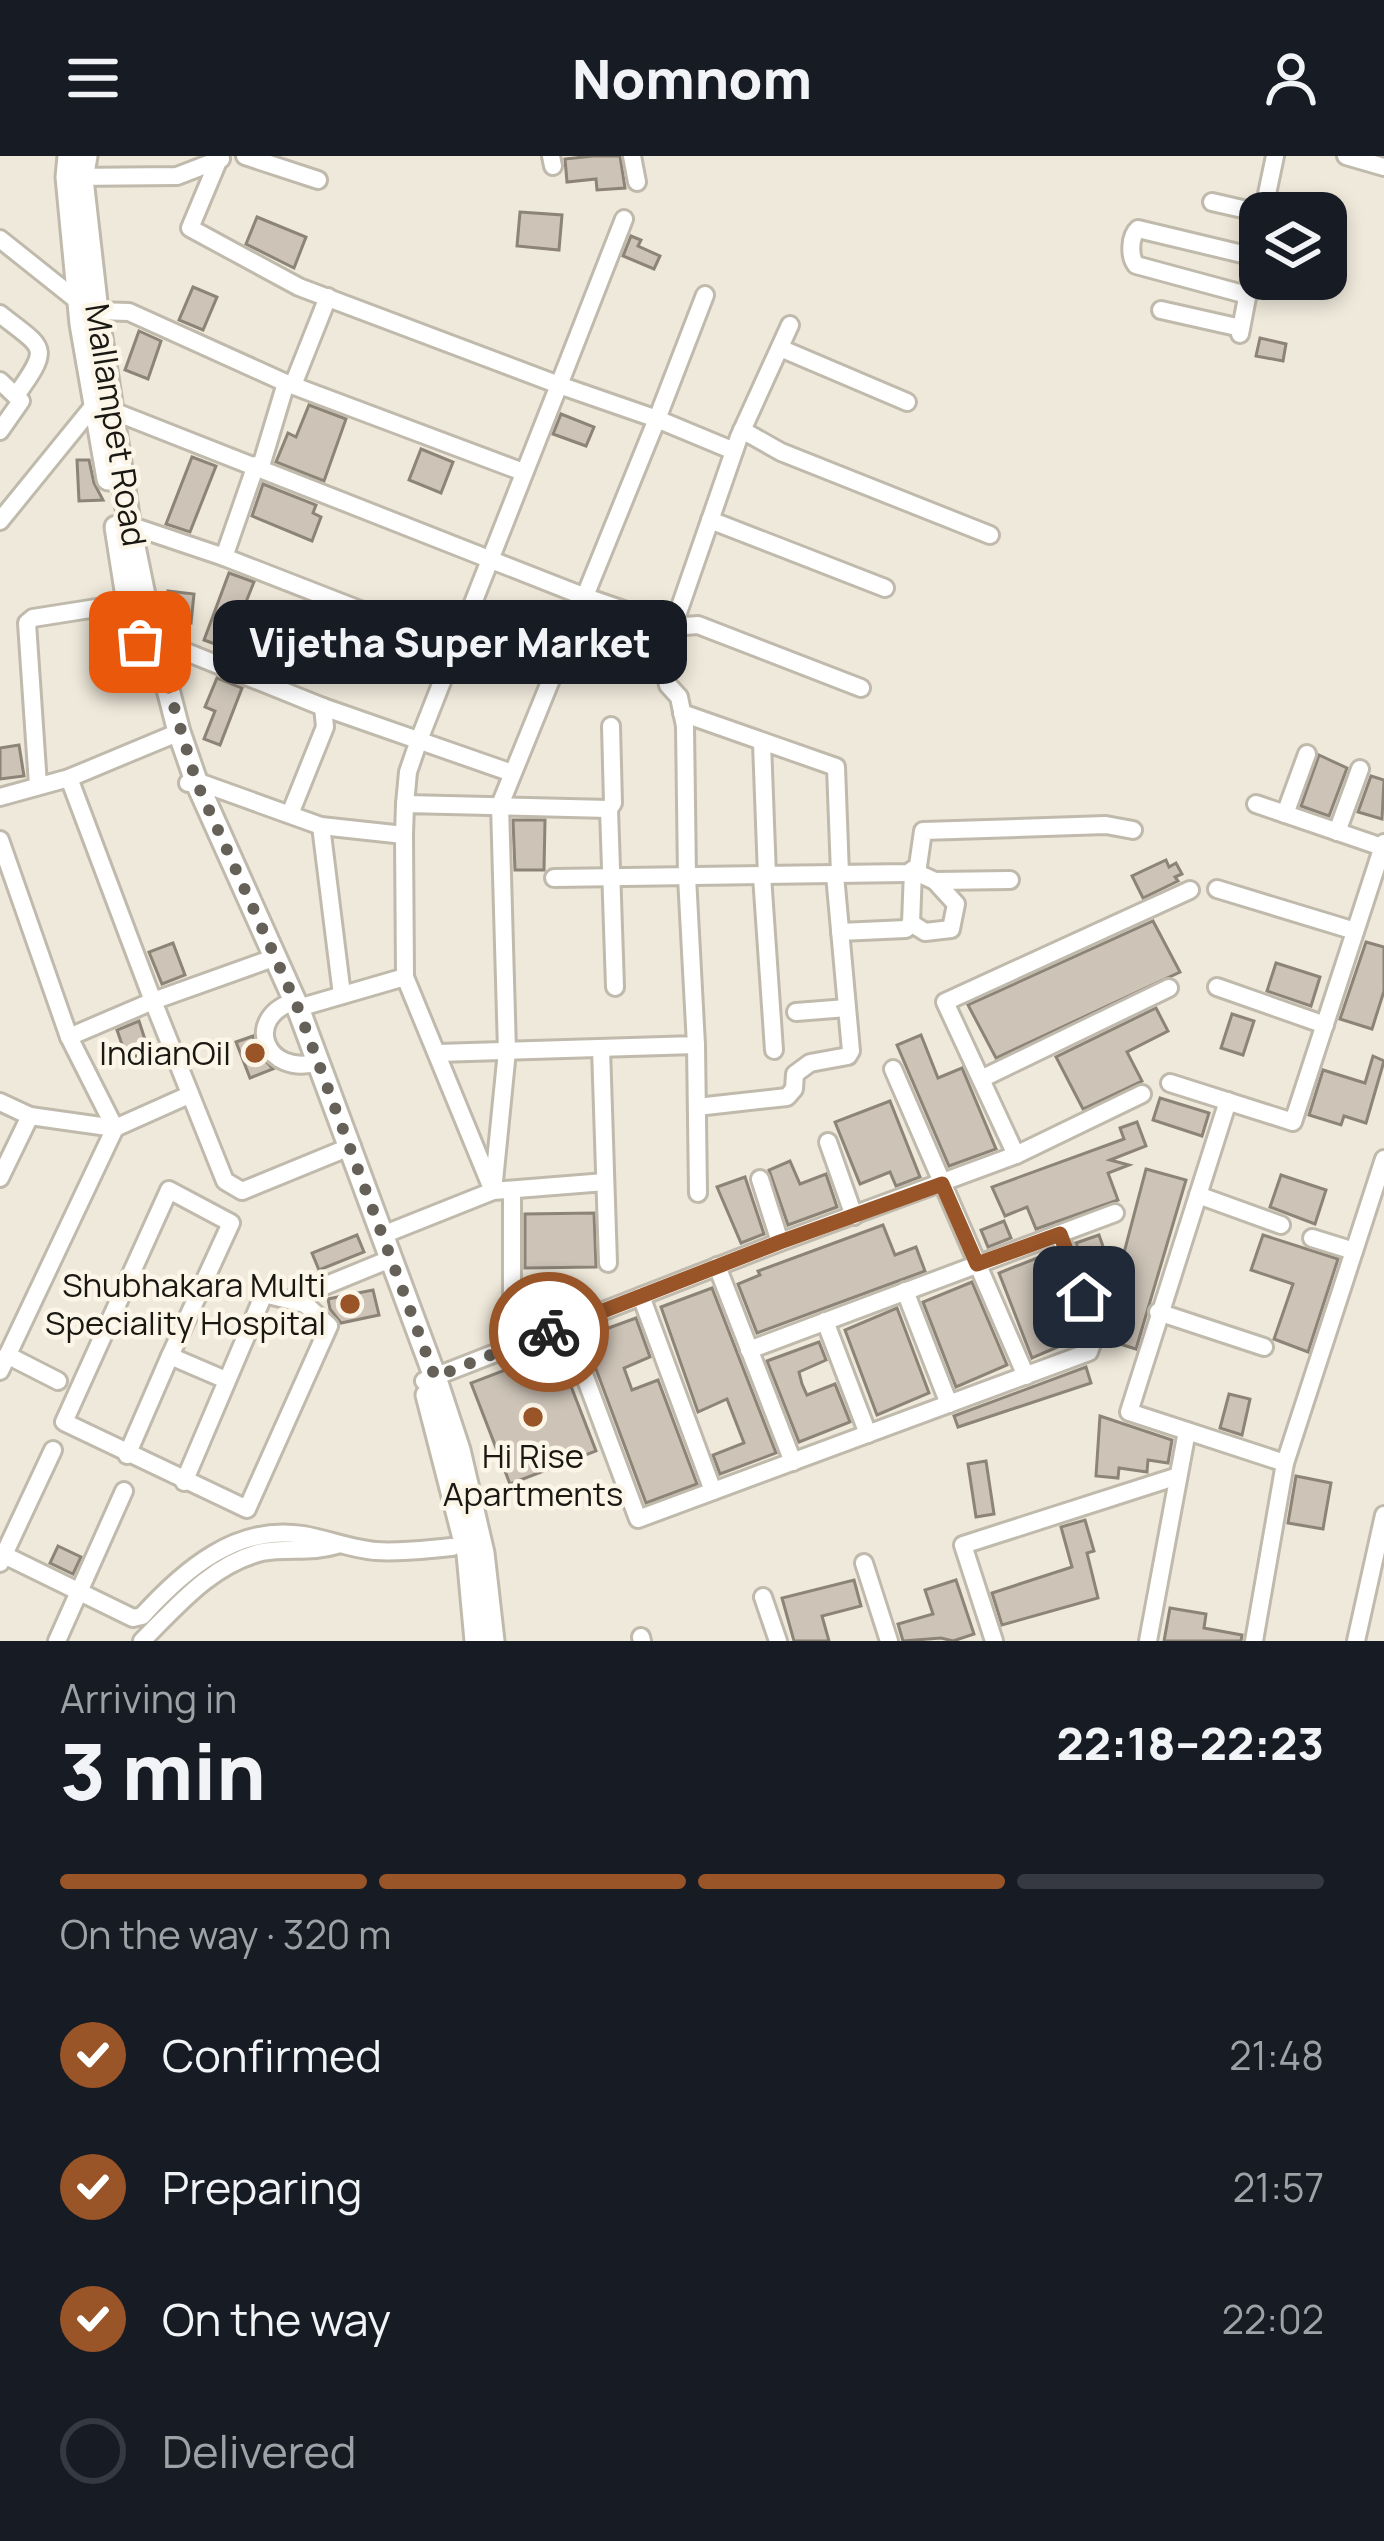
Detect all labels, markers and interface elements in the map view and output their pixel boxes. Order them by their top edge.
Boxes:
text: Nomnom [572,41,812,115]
icon: menu [60,45,126,111]
icon: person [1258,45,1324,111]
map controls [1239,192,1347,300]
button: layers [1239,192,1347,300]
street label: Mallampet Road [75,301,158,549]
pin [89,591,191,693]
callout: Vijetha Super Market [212,600,686,684]
icon: bag [107,609,173,675]
text: Vijetha Super Market [249,615,651,669]
place label: IndianOil [99,1030,231,1075]
marker: IndianOil [242,1040,268,1066]
pin [1033,1246,1135,1348]
place label: Shubhakara Multi Speciality Hospital [45,1262,326,1345]
icon: home [1051,1264,1117,1330]
courier [489,1272,609,1392]
marker: Shubhakara Multi Speciality Hospital [337,1291,363,1317]
icon: bike [516,1299,582,1365]
marker: Hi Rise Apartments [520,1404,546,1430]
place label: Hi Rise Apartments [443,1433,623,1516]
text: Arriving in [60,1671,237,1725]
text: 22:18–22:23 [1057,1712,1324,1774]
text: 3 min [60,1717,266,1823]
text: On the way · 320 m [60,1907,391,1961]
icon: check [60,2022,126,2088]
text: Confirmed [162,2024,382,2086]
text: 21:48 [1229,2028,1324,2082]
icon: check [60,2154,126,2220]
text: Preparing [162,2156,362,2218]
text: 21:57 [1233,2160,1324,2214]
icon: check [60,2286,126,2352]
text: On the way [162,2288,391,2350]
text: 22:02 [1222,2292,1324,2346]
text: Delivered [162,2420,357,2482]

